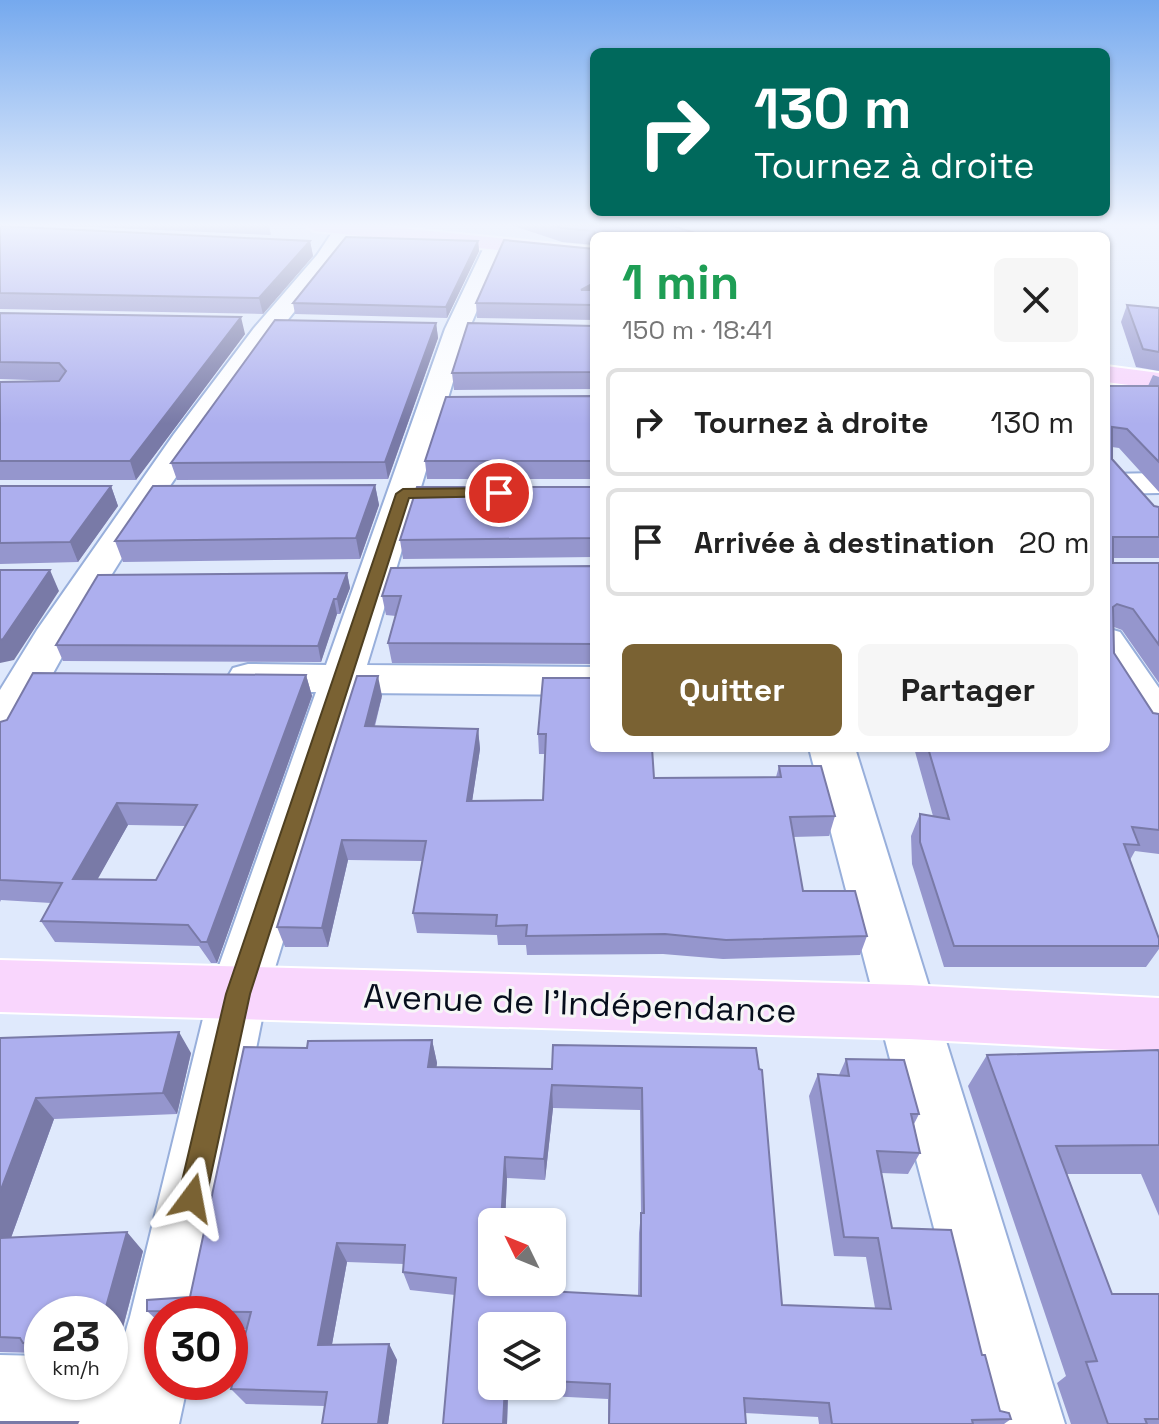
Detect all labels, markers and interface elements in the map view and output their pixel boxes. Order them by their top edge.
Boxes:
text: 130 m [754,73,912,144]
icon: right [622,80,726,184]
text: Tournez à droite [754,143,1035,189]
text: 1 min [622,252,739,313]
button: close [994,258,1078,342]
text: 150 m · 18:41 [622,313,773,347]
icon: right [626,400,670,444]
text: Tournez à droite [694,403,928,442]
text: 130 m [991,403,1074,442]
pin [465,459,533,527]
icon: arrive [477,471,521,515]
icon: arrive [626,520,670,564]
text: Arrivée à destination [694,523,995,562]
text: 20 m [1019,523,1090,562]
button: Quitter [622,644,842,736]
button: Partager [858,644,1078,736]
street label: Avenue de l'Indépendance [363,974,797,1033]
position arrow [150,1156,234,1240]
north arrow [478,1208,566,1296]
map controls [478,1208,566,1400]
speed limit sign: 30 [144,1296,248,1400]
text: 23 [52,1312,100,1363]
button: layers [478,1312,566,1400]
text: km/h [52,1355,100,1381]

